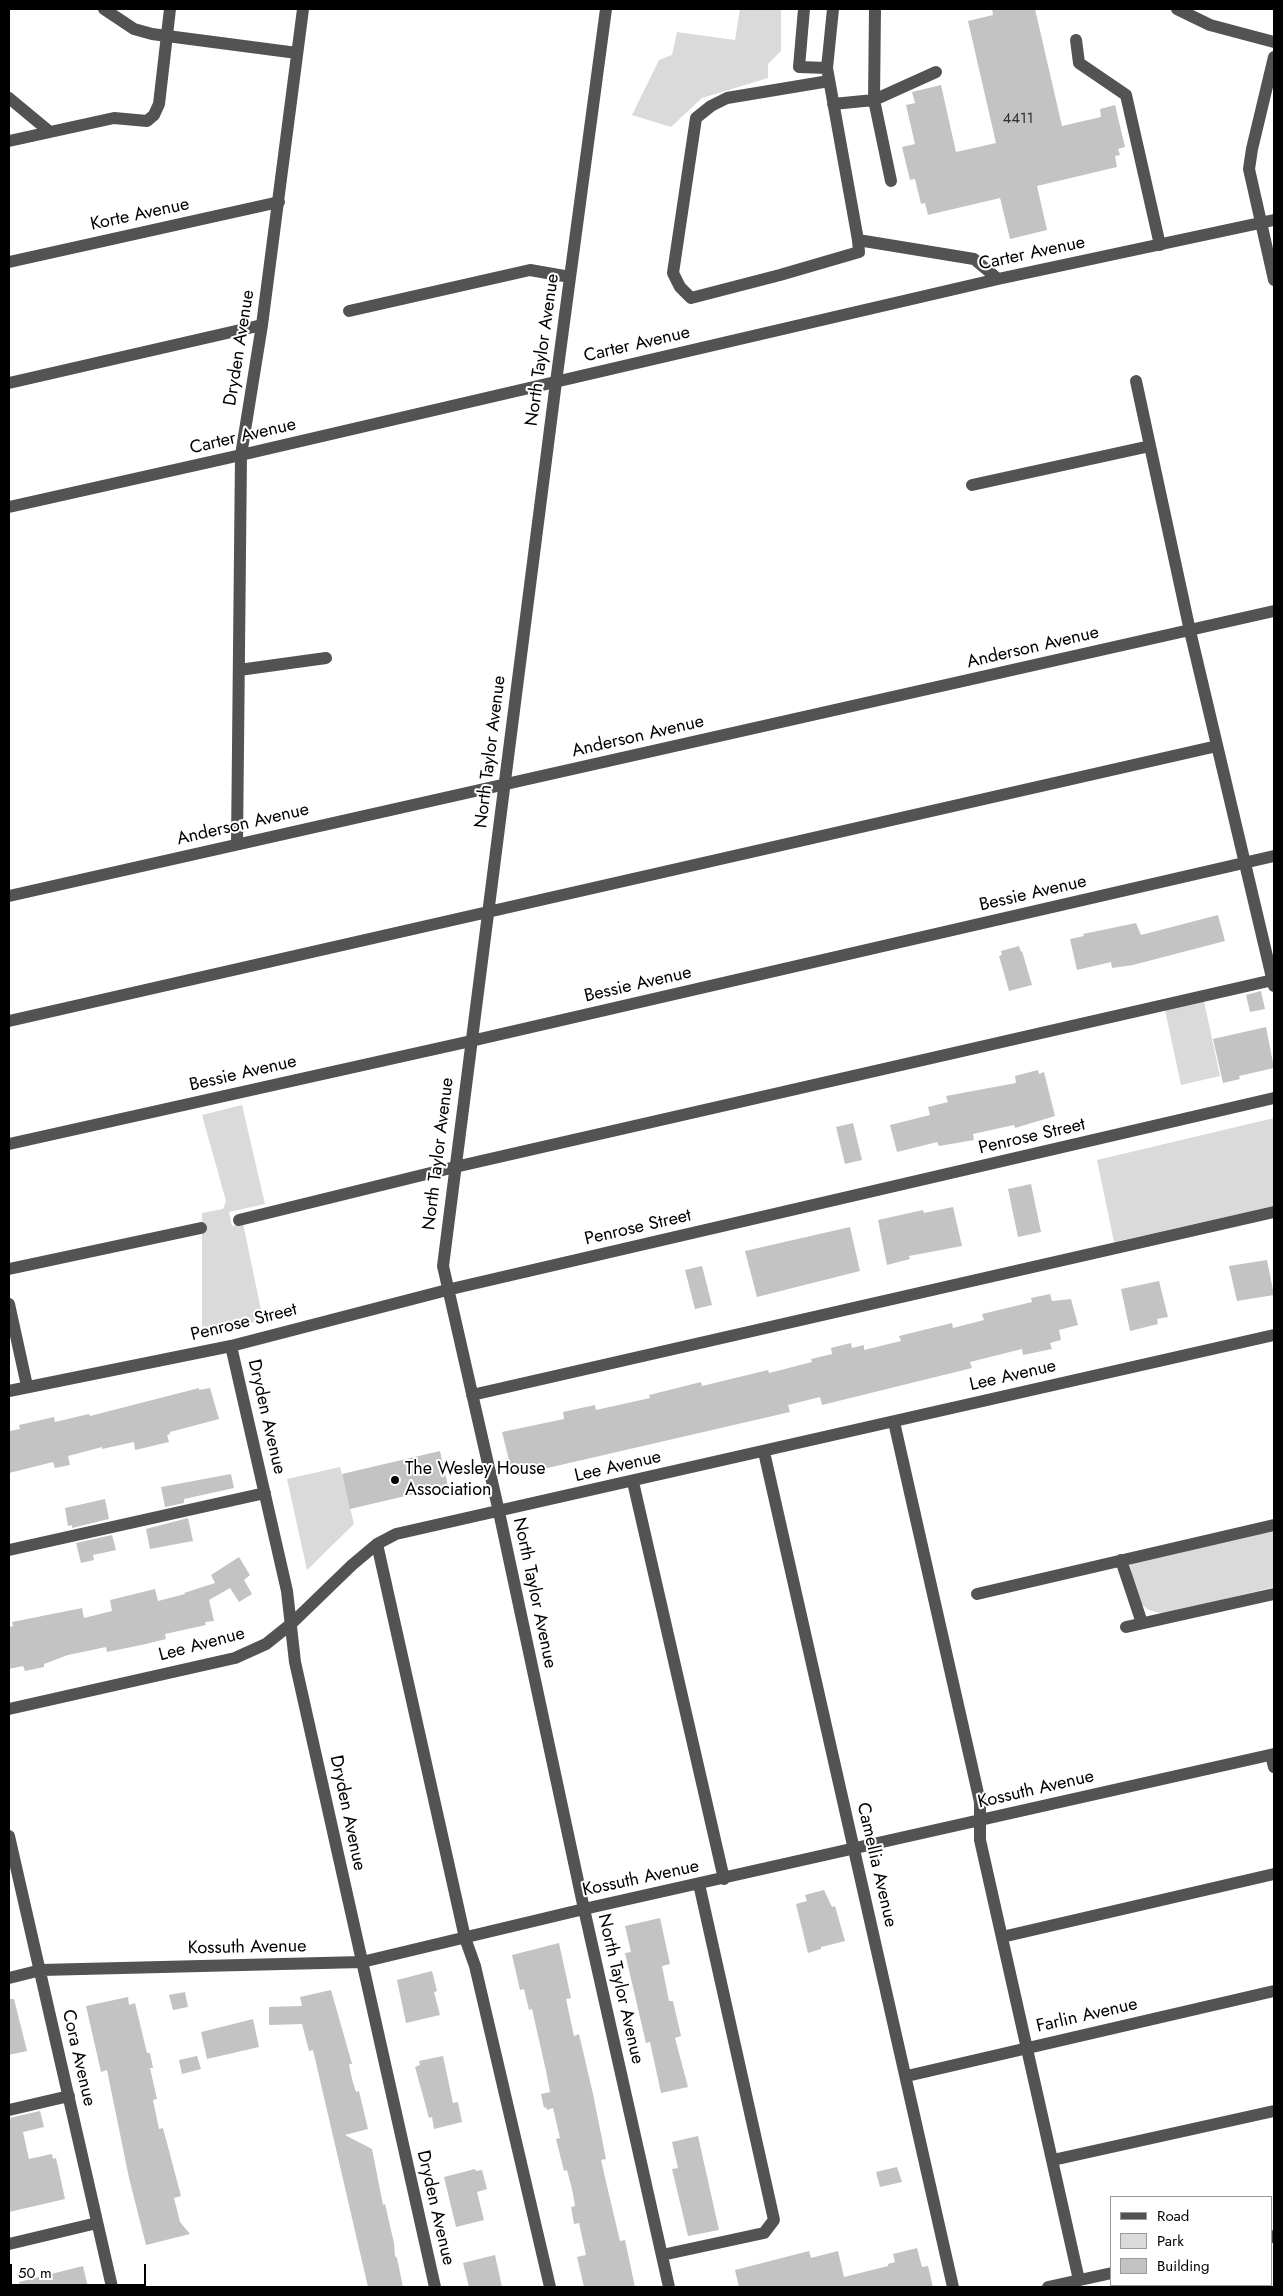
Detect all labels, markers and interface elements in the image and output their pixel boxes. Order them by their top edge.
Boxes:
house number: 4411 [1003,110,1033,128]
street label: Korte Avenue [89,194,191,236]
street label: Carter Avenue [977,232,1087,276]
street label: North Taylor Avenue [522,272,564,428]
street label: Dryden Avenue [220,288,260,408]
street label: Carter Avenue [582,322,692,368]
street label: Carter Avenue [188,414,298,460]
street label: Anderson Avenue [965,622,1101,674]
street label: North Taylor Avenue [471,674,511,830]
street label: Anderson Avenue [570,711,706,763]
street label: Anderson Avenue [175,799,311,851]
street label: Bessie Avenue [977,871,1089,917]
street label: Bessie Avenue [582,962,694,1008]
street label: Bessie Avenue [187,1051,299,1097]
street label: North Taylor Avenue [419,1076,459,1232]
street label: Penrose Street [977,1114,1087,1160]
street label: Penrose Street [583,1205,693,1251]
street label: Penrose Street [189,1299,299,1347]
street label: Lee Avenue [968,1356,1058,1396]
street label: Dryden Avenue [242,1357,290,1477]
street label: Lee Avenue [573,1447,663,1487]
place label: The Wesley House Association [405,1459,546,1502]
marker: The Wesley House Association [389,1474,401,1486]
street label: North Taylor Avenue [507,1516,561,1670]
street label: Lee Avenue [157,1623,247,1667]
street label: Dryden Avenue [324,1753,370,1873]
street label: Kossuth Avenue [976,1766,1096,1814]
street label: Camellia Avenue [851,1801,901,1929]
street label: Kossuth Avenue [581,1856,701,1902]
street label: North Taylor Avenue [592,1912,648,2066]
street label: Kossuth Avenue [187,1936,307,1960]
street label: Farlin Avenue [1034,1994,1140,2038]
street label: Cora Avenue [56,2008,100,2108]
street label: Dryden Avenue [411,2148,459,2268]
legend [1110,2196,1273,2286]
text: Road [1157,2205,1189,2227]
text: Park [1157,2230,1184,2252]
scale bar [12,2254,149,2286]
text: Building [1157,2255,1209,2277]
text: 50 m [18,2262,52,2284]

